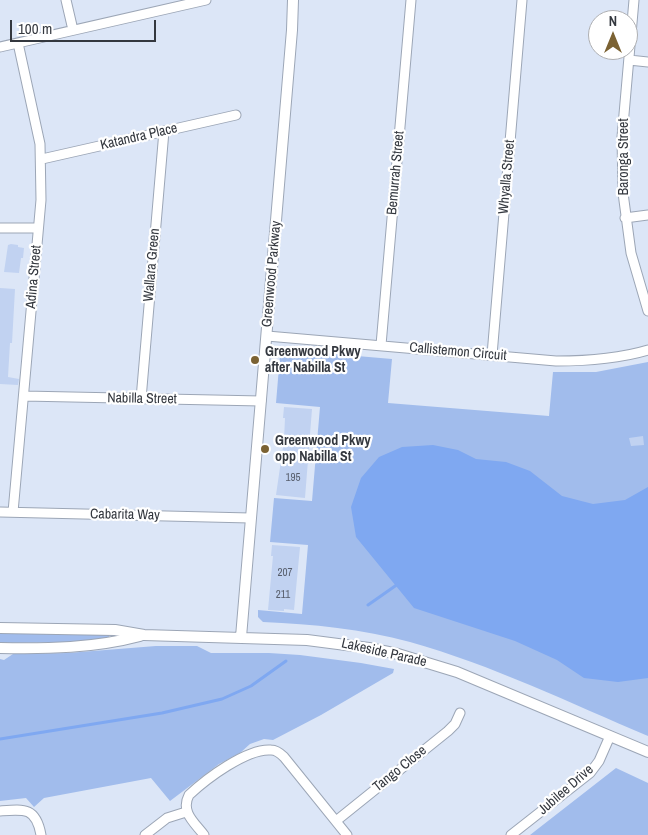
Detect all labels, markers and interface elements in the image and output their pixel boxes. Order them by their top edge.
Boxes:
scale bar [12,10,159,42]
north arrow [588,10,638,60]
text: N [609,12,617,30]
text: 100 m [18,18,52,39]
street label: Baronga Street [616,118,632,196]
street label: Katandra Place [99,120,179,154]
street label: Bemurrah Street [384,130,408,216]
street label: Whyalla Street [495,139,519,215]
street label: Greenwood Parkway [259,220,285,328]
street label: Wallara Green [140,228,164,302]
street label: Adina Street [23,244,45,310]
street label: Callistemon Circuit [409,339,507,365]
place label: Greenwood Pkwy after Nabilla St [265,344,361,377]
marker: Greenwood Pkwy after Nabilla St [249,354,261,366]
street label: Nabilla Street [107,390,177,408]
place label: Greenwood Pkwy opp Nabilla St [275,433,371,466]
marker: Greenwood Pkwy opp Nabilla St [259,443,271,455]
house number: 195 [285,471,301,485]
street label: Cabarita Way [90,506,160,524]
house number: 207 [277,566,293,580]
house number: 211 [276,588,290,602]
street label: Lakeside Parade [340,635,428,671]
street label: Tango Close [370,742,430,796]
street label: Jubilee Drive [535,761,597,819]

